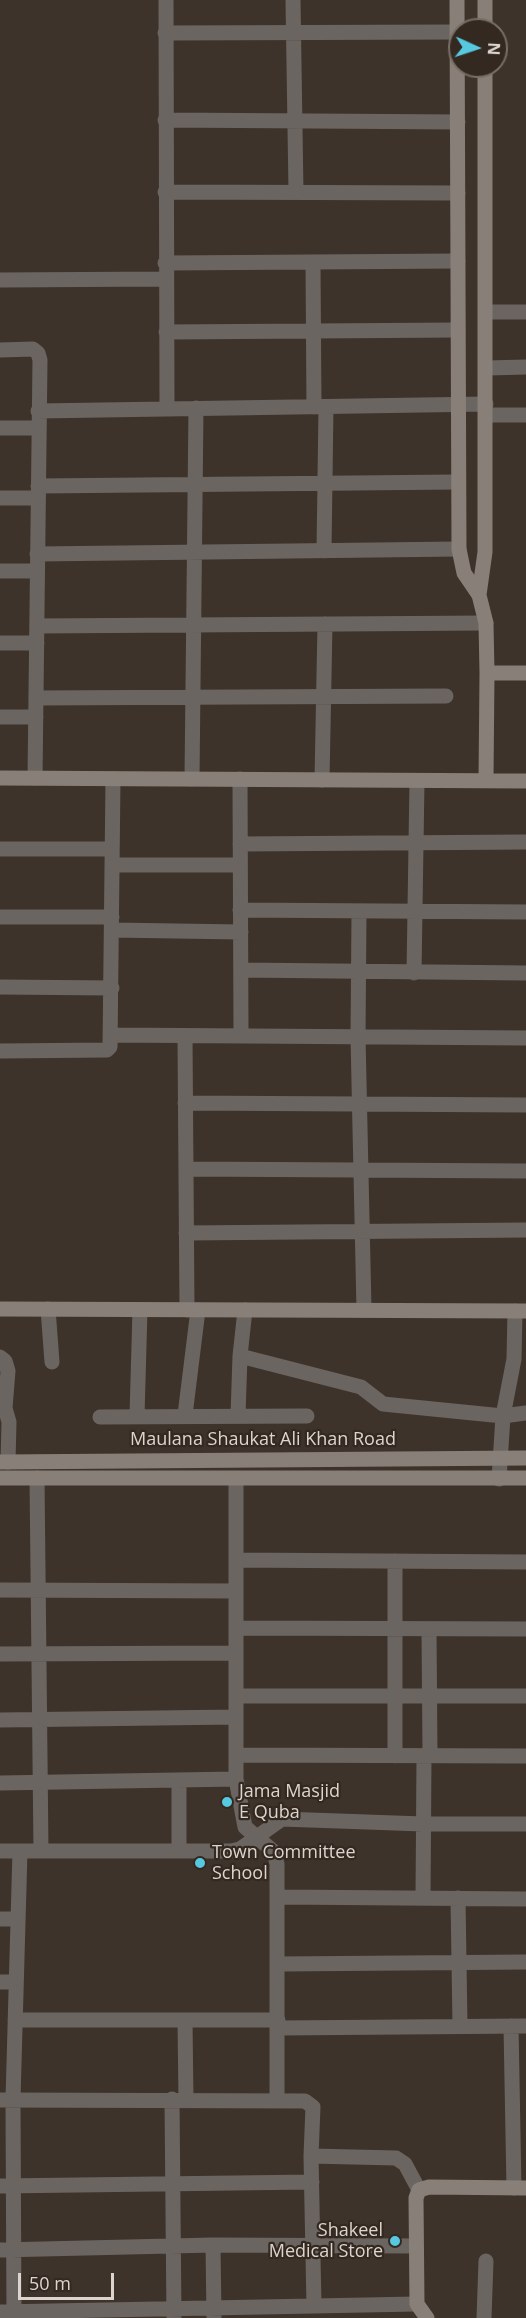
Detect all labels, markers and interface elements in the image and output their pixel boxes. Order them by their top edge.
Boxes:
north arrow [448,18,508,78]
text: N [483,42,505,56]
street label: Maulana Shaukat Ali Khan Road [130,1429,396,1451]
place label: Jama Masjid E Quba [239,1781,340,1824]
marker: Jama Masjid E Quba [220,1795,234,1809]
place label: Town Committee School [212,1842,355,1884]
marker: Town Committee School [193,1856,207,1870]
place label: Shakeel Medical Store [269,2220,383,2262]
marker: Shakeel Medical Store [388,2234,402,2248]
scale bar [21,2261,117,2299]
text: 50 m [29,2271,71,2295]

